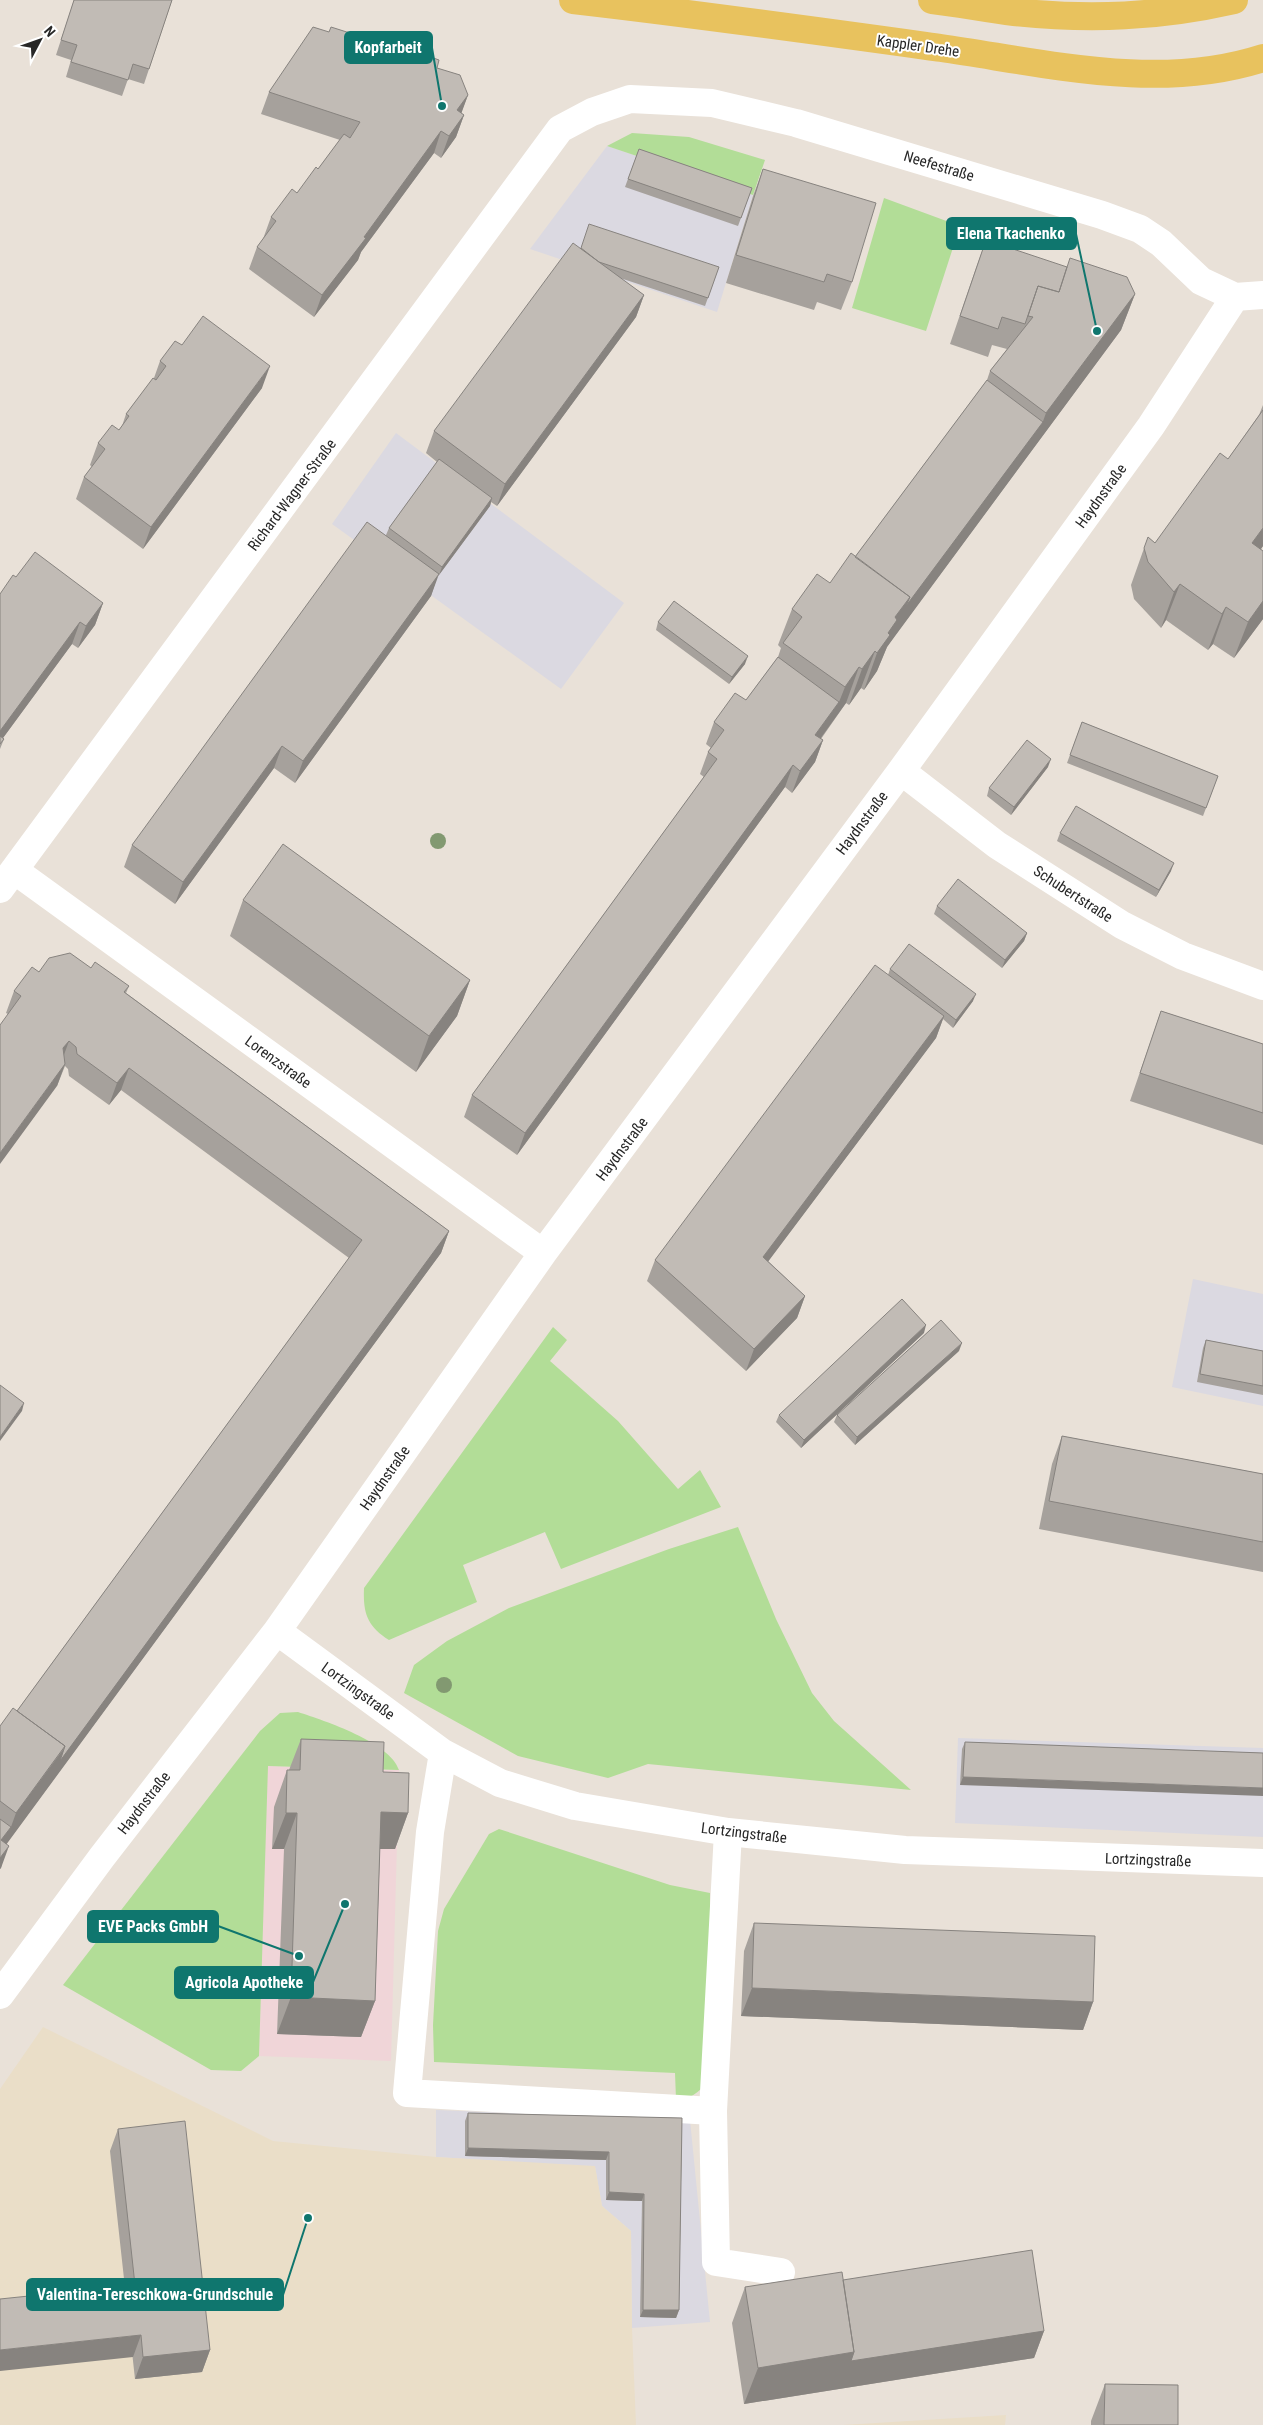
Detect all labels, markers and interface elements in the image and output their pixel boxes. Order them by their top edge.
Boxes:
north arrow [15,15,65,65]
text: N [41,23,59,40]
street label: Kappler Drehe [876,31,960,61]
callout: Kopfarbeit [345,32,432,63]
text: Kopfarbeit [354,38,422,57]
street label: Neefestraße [902,147,976,185]
callout: Elena Tkachenko [947,218,1076,249]
text: Elena Tkachenko [957,224,1065,243]
street label: Richard-Wagner-Straße [244,436,340,554]
street label: Haydnstraße [1072,460,1130,532]
street label: Haydnstraße [832,788,892,858]
street label: Schubertstraße [1030,862,1116,926]
street label: Lorenzstraße [241,1032,315,1092]
street label: Haydnstraße [592,1114,652,1184]
street label: Haydnstraße [356,1442,414,1514]
street label: Lortzingstraße [318,1658,398,1724]
street label: Haydnstraße [114,1768,174,1838]
street label: Lortzingstraße [700,1819,788,1847]
street label: Lortzingstraße [1105,1849,1191,1871]
callout: EVE Packs GmbH [88,1911,218,1942]
text: EVE Packs GmbH [98,1917,208,1936]
callout: Agricola Apotheke [175,1967,313,1998]
text: Agricola Apotheke [185,1973,303,1992]
callout: Valentina-Tereschkowa-Grundschule [27,2279,283,2310]
text: Valentina-Tereschkowa-Grundschule [37,2285,274,2304]

